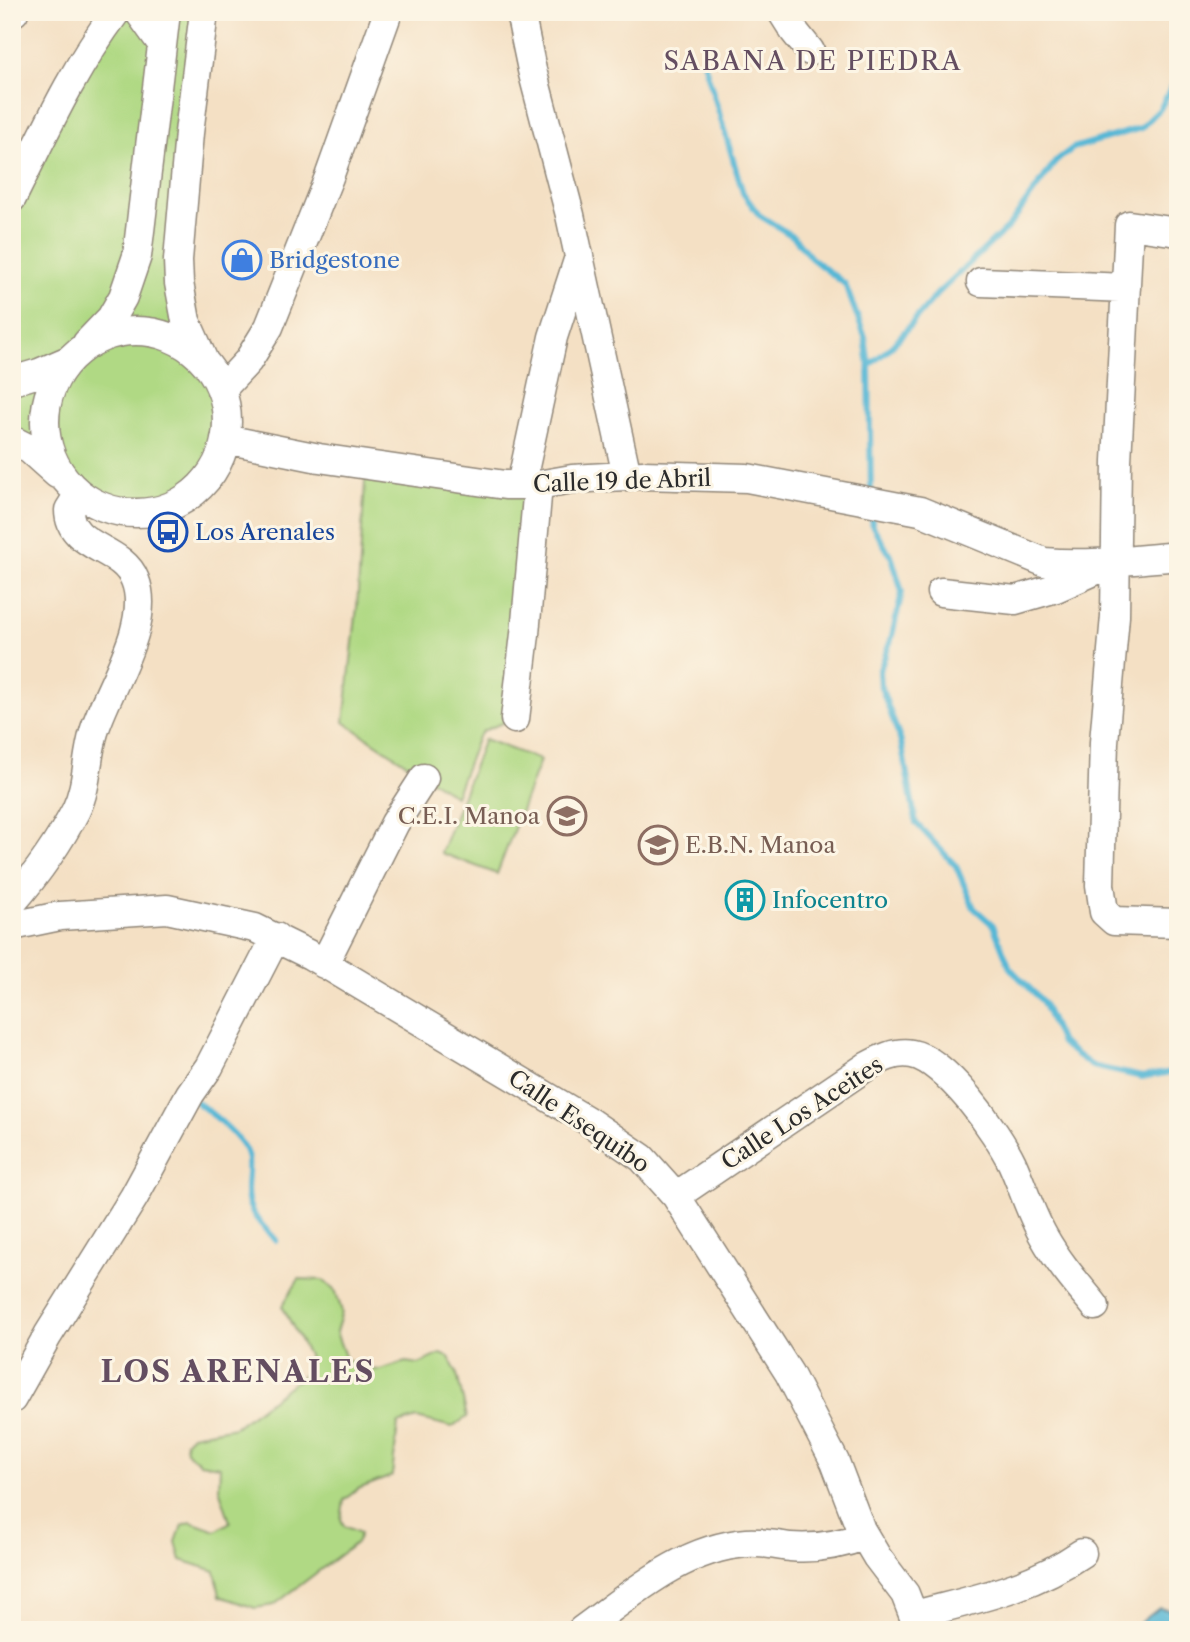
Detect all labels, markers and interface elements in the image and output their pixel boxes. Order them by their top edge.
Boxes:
district label: SABANA DE PIEDRA [663,45,963,77]
shop icon: Bridgestone [221,239,263,281]
place label: Bridgestone [269,246,400,274]
street label: Calle 19 de Abril [532,464,712,498]
bus stop icon: Los Arenales [147,511,189,553]
place label: Los Arenales [195,518,335,546]
school or university icon: C.E.I. Manoa [546,795,588,837]
place label: C.E.I. Manoa [398,802,541,830]
school or university icon: E.B.N. Manoa [637,824,679,866]
place label: E.B.N. Manoa [685,831,836,859]
building icon: Infocentro [724,879,766,921]
place label: Infocentro [772,886,888,914]
street label: Calle Los Aceites [716,1050,888,1176]
street label: Calle Esequibo [503,1063,655,1179]
district label: LOS ARENALES [101,1353,375,1390]

